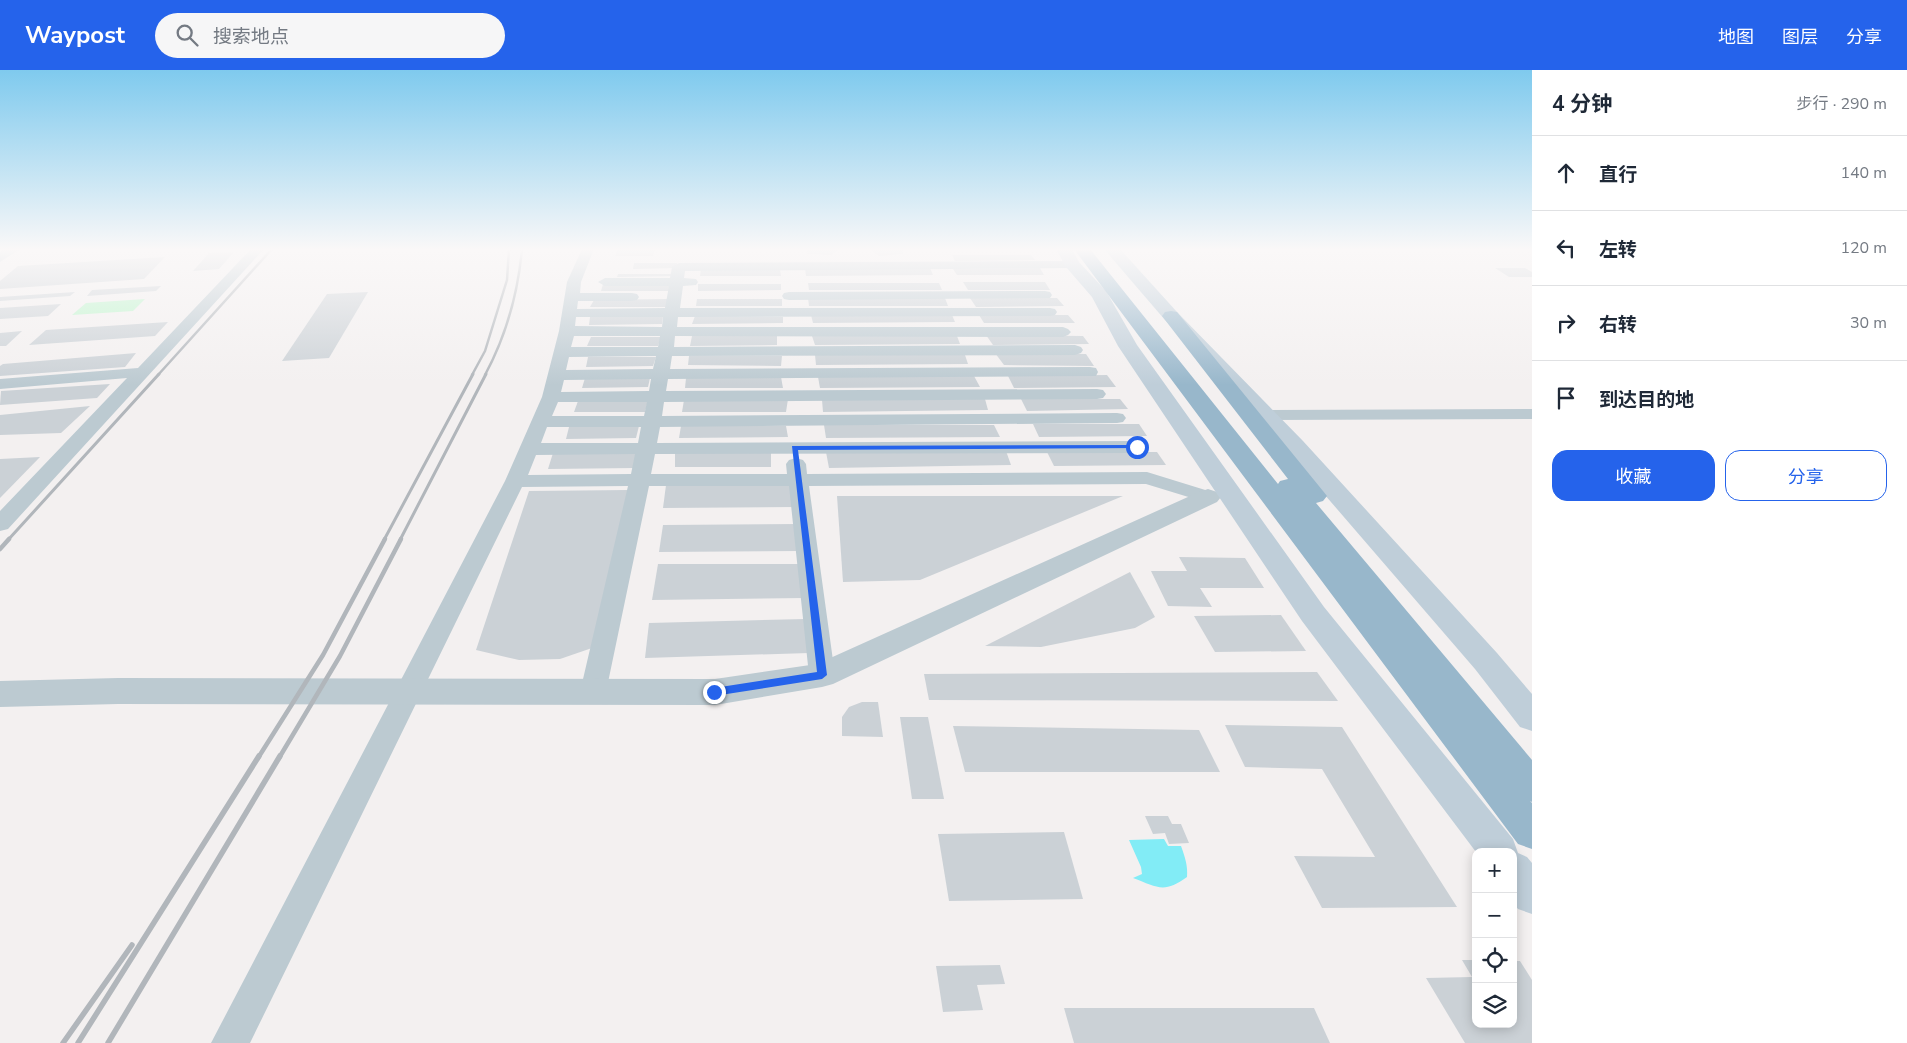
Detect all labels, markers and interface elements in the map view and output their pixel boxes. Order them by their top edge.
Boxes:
search box [155,13,505,58]
text: Waypost [25,19,125,51]
icon: search [173,21,201,49]
text: 搜索地点 [213,24,289,50]
text: 地图 [1718,25,1754,49]
text: 图层 [1782,25,1818,49]
text: 分享 [1846,25,1882,49]
text: 4 分钟 [1552,90,1612,118]
text: 步行 · 290 m [1797,93,1887,115]
icon: ahead [1552,159,1580,187]
text: 直行 [1599,162,1637,188]
text: 140 m [1840,162,1887,184]
icon: left [1552,234,1580,262]
text: 左转 [1599,237,1637,263]
text: 120 m [1840,237,1887,259]
icon: right [1552,309,1580,337]
text: 右转 [1599,312,1637,338]
text: 30 m [1850,312,1887,334]
icon: arrive [1552,384,1580,412]
text: 到达目的地 [1599,387,1694,413]
route start [1126,436,1149,459]
button: 收藏 [1552,450,1715,501]
button: 分享 [1725,450,1887,501]
route end [703,681,726,704]
map controls [1472,848,1517,1028]
button: + [1472,848,1517,893]
button: − [1472,893,1517,938]
button: locate [1472,938,1517,983]
button: layers [1472,983,1517,1028]

